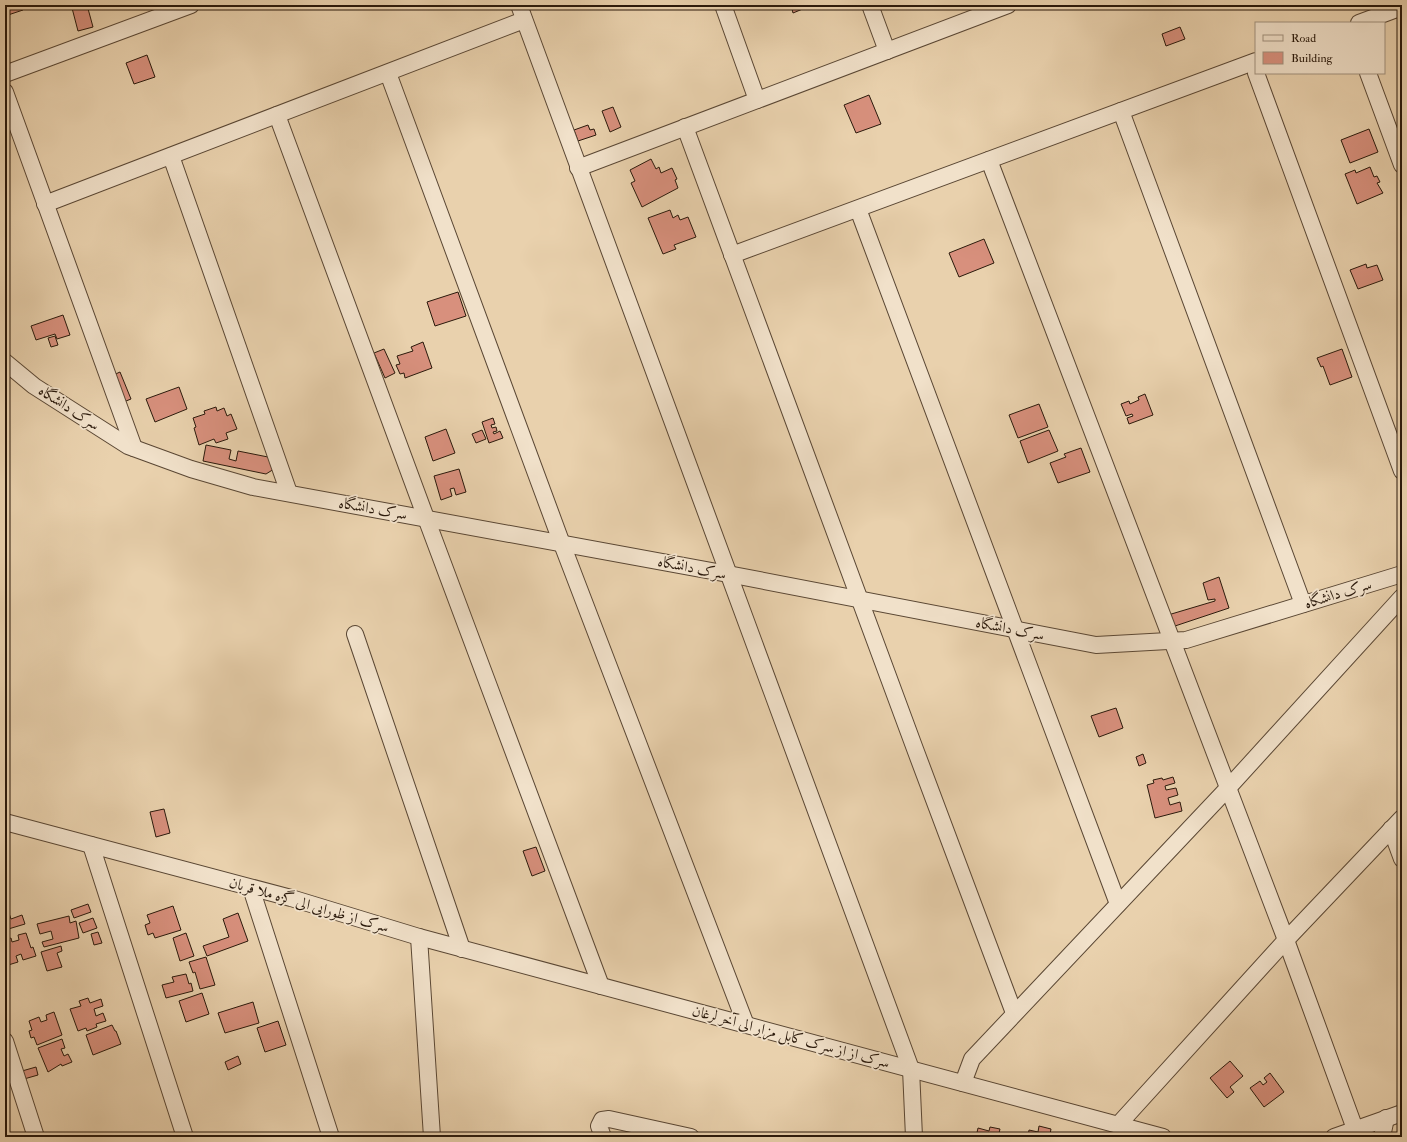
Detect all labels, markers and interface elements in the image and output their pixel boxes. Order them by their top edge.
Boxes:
legend [1255,22,1385,74]
text: Road [1291,31,1316,46]
text: Building [1291,51,1334,66]
street label: سرک دانشگاه [35,380,104,435]
street label: سرک دانشگاه [337,493,409,524]
street label: سرک دانشگاه [656,551,728,584]
street label: سرک دانشگاه [1302,574,1374,613]
street label: سرک دانشگاه [974,612,1046,645]
street label: سرک از ظورایی الی گزه ملا قربان [227,872,391,937]
street label: سرک از از سرک کابل مزار الی آخر لرغان [690,1001,892,1074]

